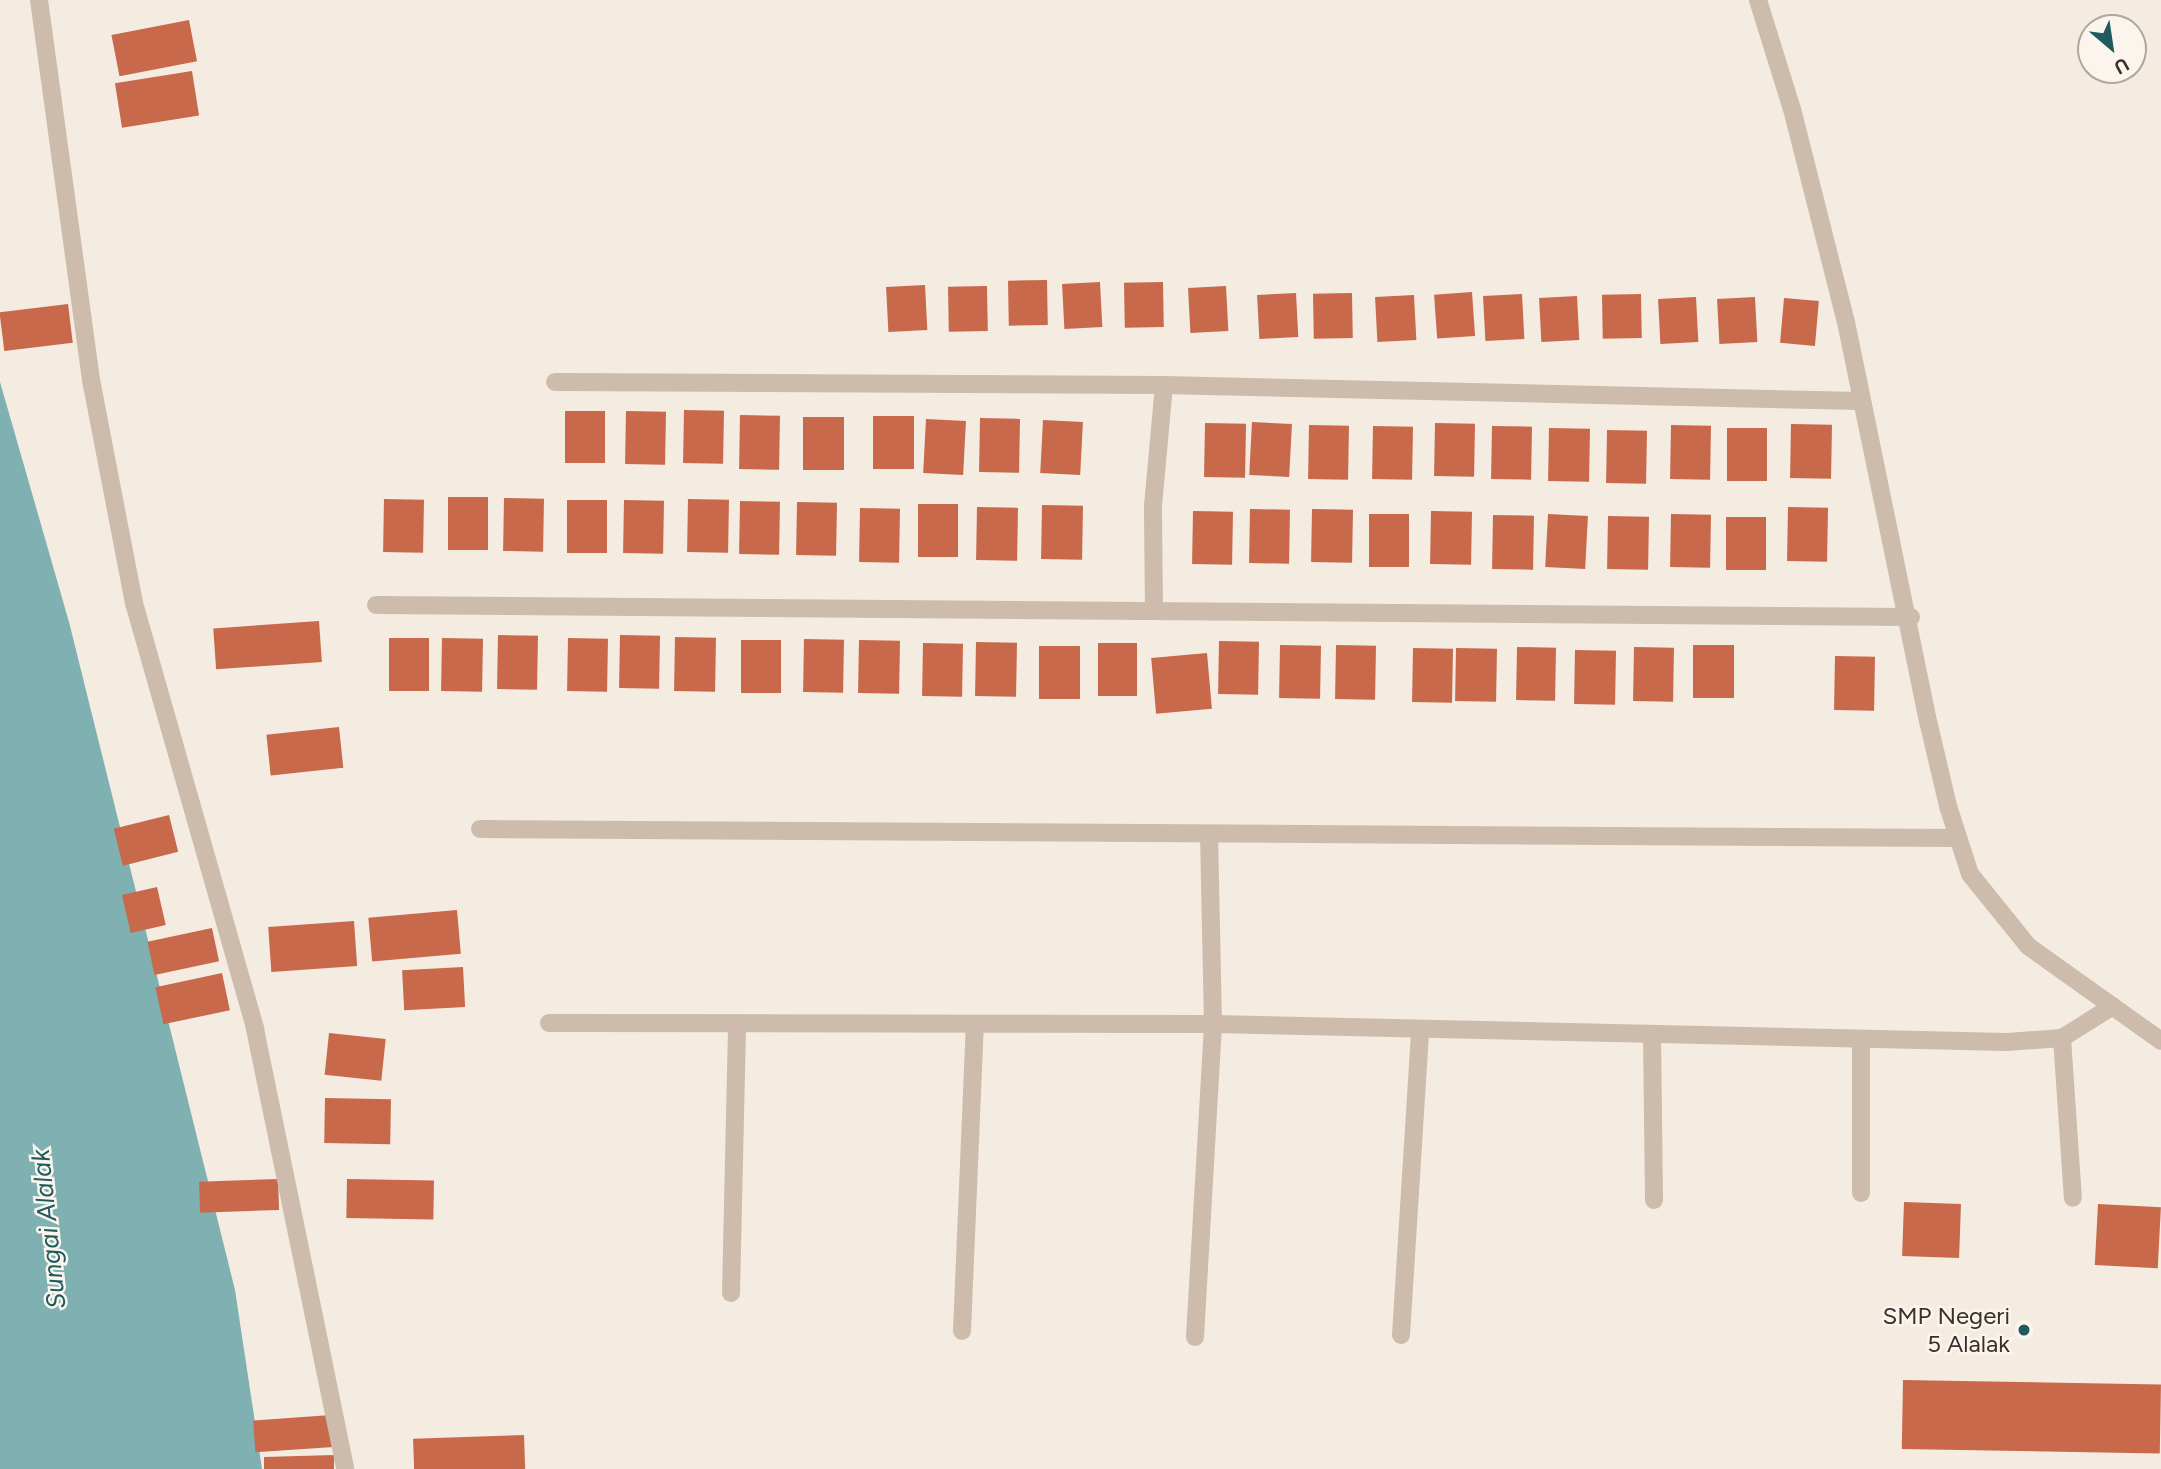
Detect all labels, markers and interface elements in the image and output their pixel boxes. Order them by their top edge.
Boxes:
north arrow [2077,14,2147,84]
text: U [2110,53,2133,79]
water label: Sungai Alalak [25,1148,73,1310]
place label: SMP Negeri 5 Alalak [1883,1302,2010,1358]
marker: SMP Negeri 5 Alalak [2016,1322,2032,1338]

